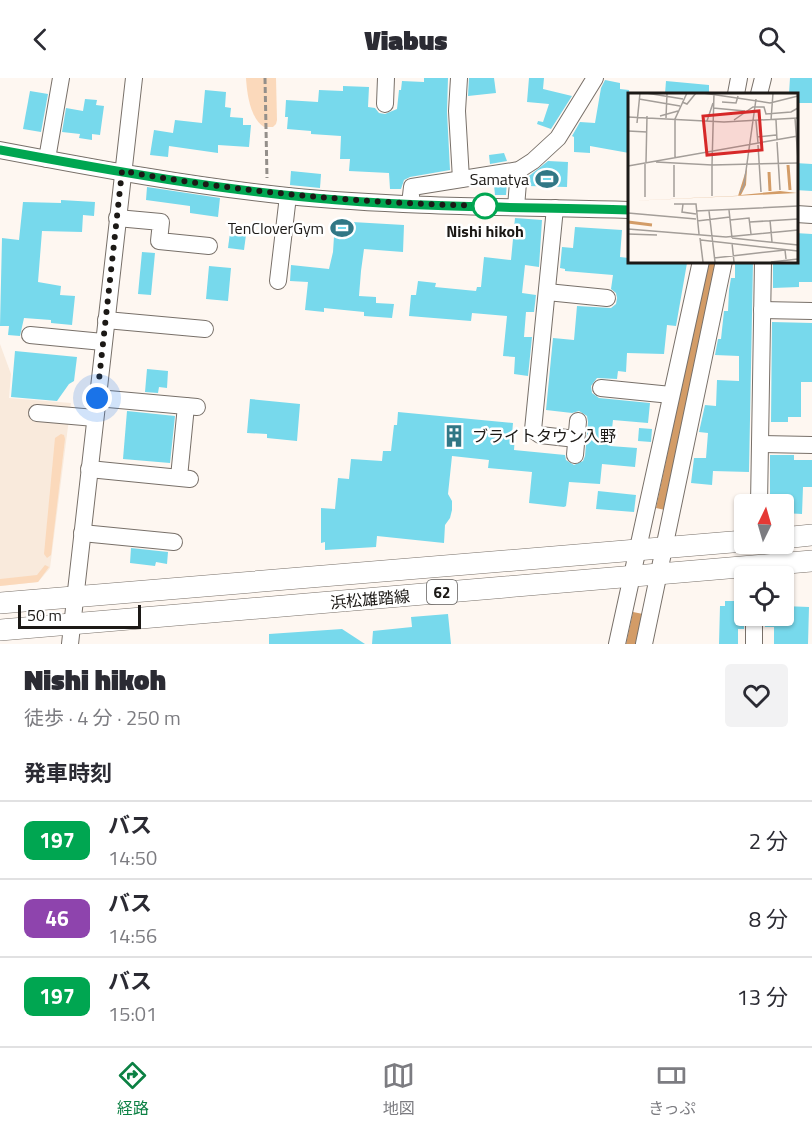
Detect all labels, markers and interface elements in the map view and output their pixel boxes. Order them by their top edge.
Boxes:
text: Viabus [365,19,447,60]
icon: back [24,23,57,56]
icon: search [755,23,788,56]
inset map [628,93,797,262]
sports icon: Samatya [534,166,560,192]
place label: Samatya [470,167,529,191]
marker: Nishi hikoh [472,193,498,219]
sports icon: TenCloverGym [329,215,355,241]
place label: TenCloverGym [228,216,324,240]
place label: Nishi hikoh [446,219,524,243]
your location [82,383,112,413]
building icon: ブライトタウン入野 [441,423,467,449]
place label: ブライトタウン入野 [472,424,616,448]
north arrow [734,494,794,554]
map controls [734,494,794,626]
button: locate [734,566,794,626]
road number: 62 [427,580,457,604]
street label: 浜松雄踏線 [329,584,411,614]
scale bar [18,602,141,630]
text: 50 m [27,603,62,627]
text: Nishi hikoh [24,658,166,701]
button: heart [725,664,788,727]
text: 徒歩 · 4 分 · 250 m [24,702,181,733]
text: 発車時刻 [24,756,112,790]
text: バス [108,808,152,842]
text: 197 [39,824,75,856]
text: 2 分 [749,824,788,858]
text: 14:50 [108,842,157,873]
text: バス [108,886,152,920]
text: 46 [45,902,69,934]
text: 8 分 [749,902,788,936]
text: 14:56 [108,920,157,951]
text: バス [108,964,152,998]
text: 197 [39,980,75,1012]
text: 13 分 [737,980,788,1014]
text: 15:01 [108,998,157,1029]
tab: 経路 [116,1059,149,1120]
tab: 地図 [382,1059,415,1120]
tab: きっぷ [648,1059,696,1120]

